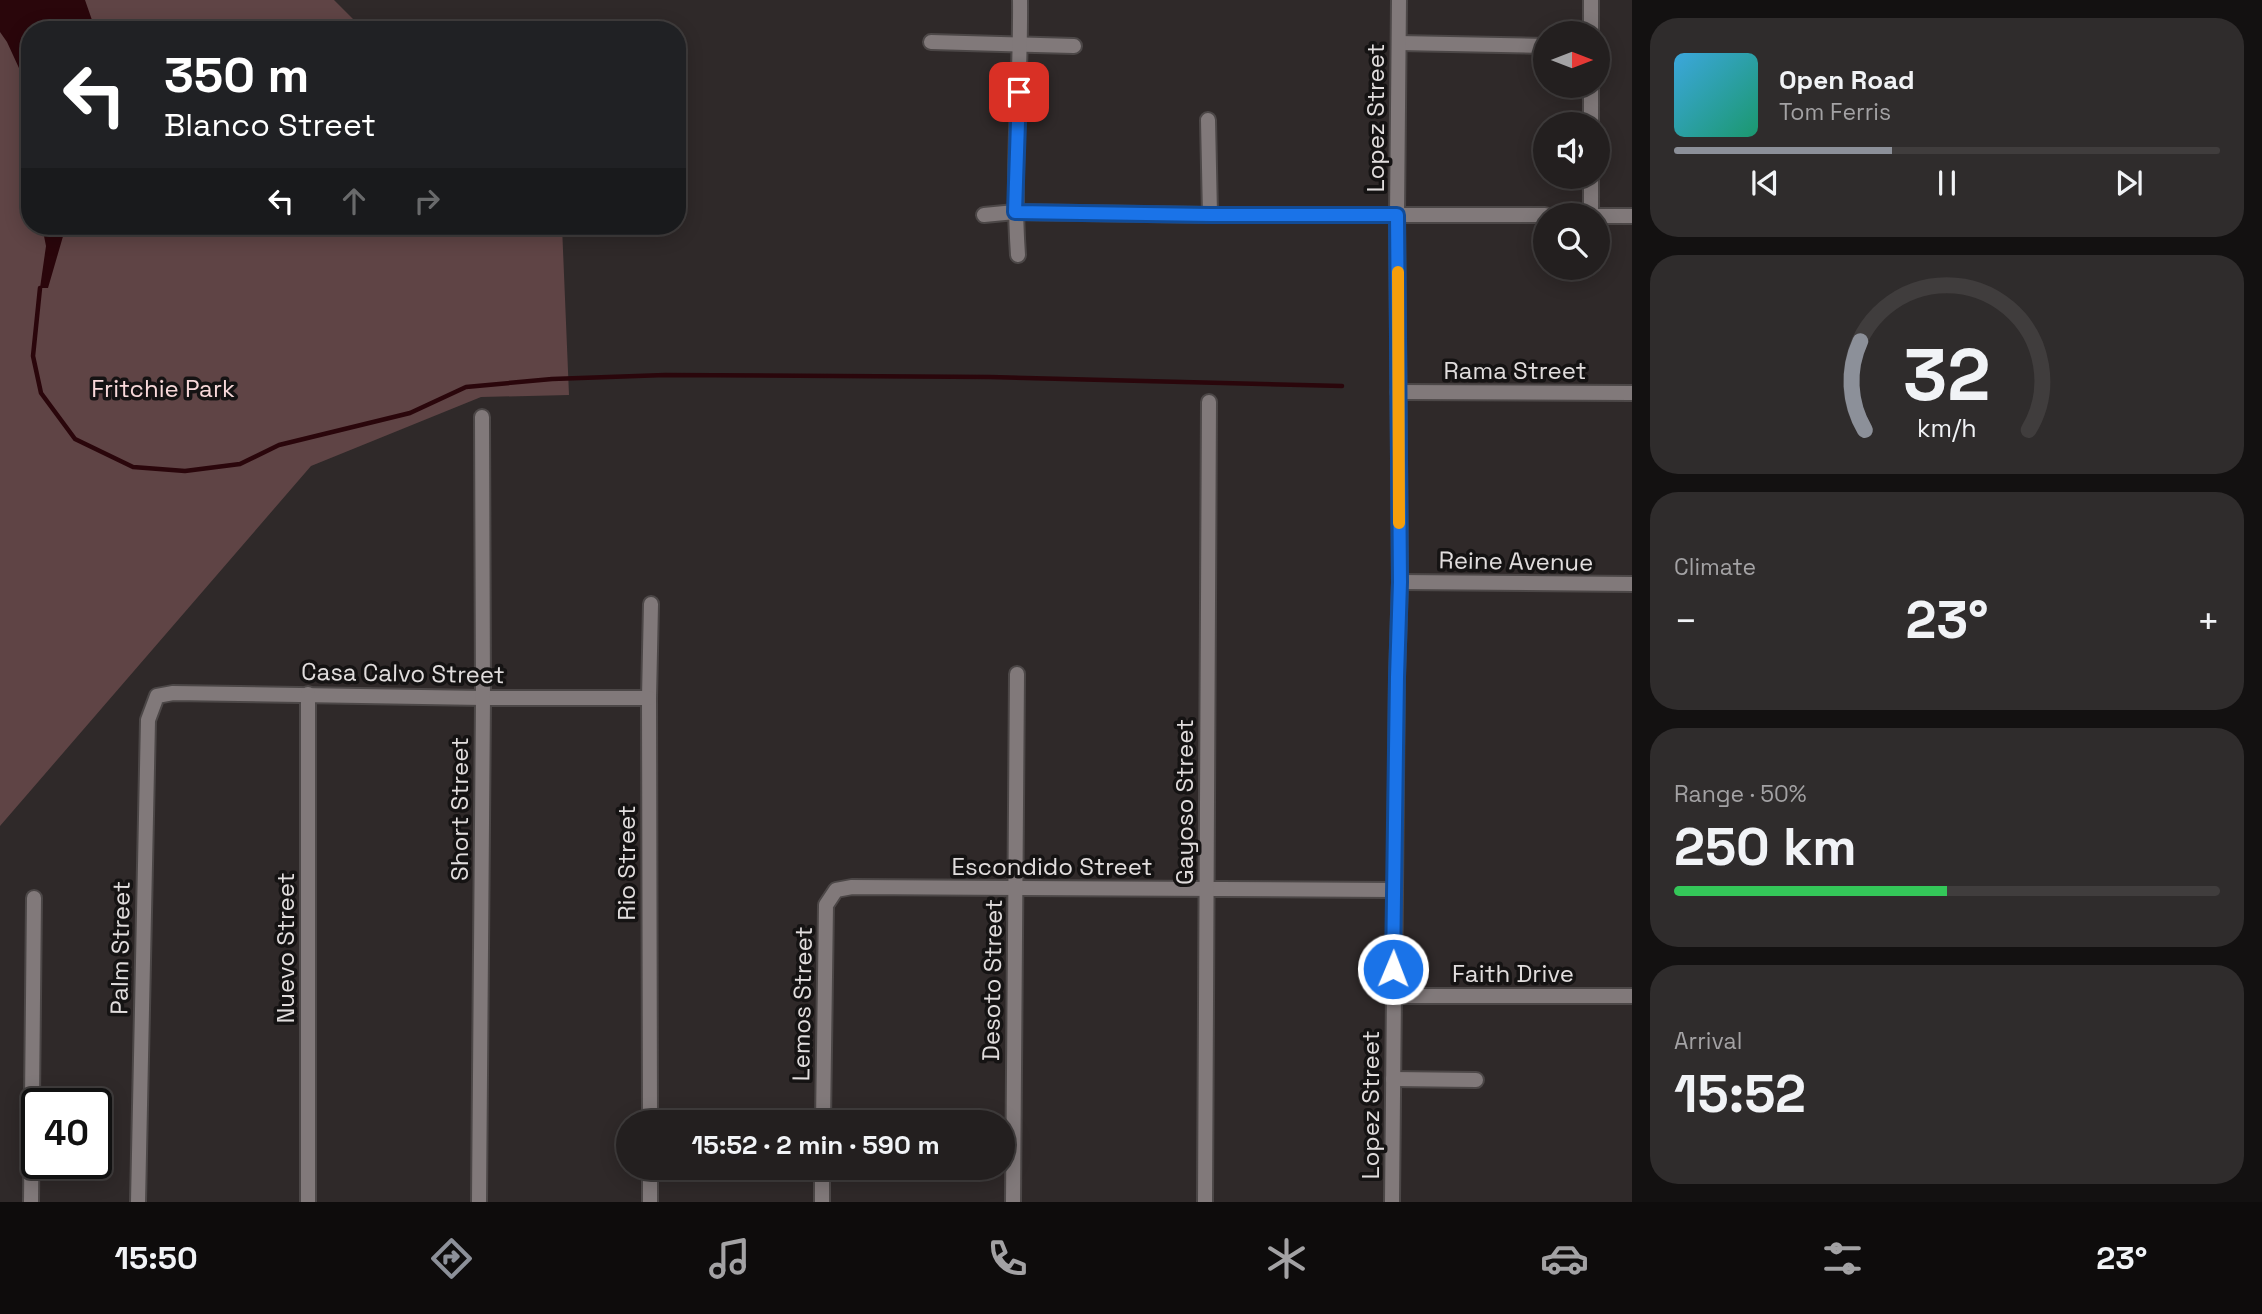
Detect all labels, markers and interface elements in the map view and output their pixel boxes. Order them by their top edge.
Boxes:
north arrow [1533,21,1610,98]
map controls [1533,21,1610,280]
street label: Lopez Street [1360,43,1391,193]
text: 350 m [164,44,309,106]
icon: left [49,49,140,140]
pin [989,62,1049,122]
text: Open Road [1779,63,1915,97]
icon: arrive [1000,73,1038,111]
text: Tom Ferris [1779,97,1891,127]
text: Blanco Street [164,105,376,145]
button: sound [1533,112,1610,189]
icon: previous [1746,164,1784,202]
icon: pause [1928,164,1966,202]
icon: next [2110,164,2148,202]
icon: left [262,182,300,220]
icon: ahead [335,182,373,220]
icon: right [408,182,446,220]
button: search [1533,203,1610,280]
text: 32 [1903,329,1991,422]
street label: Rama Street [1444,355,1586,386]
park label: Fritchie Park [91,373,235,404]
text: km/h [1917,412,1977,444]
street label: Reine Avenue [1438,544,1594,578]
text: Climate [1674,552,1756,582]
text: 23° [1906,587,1989,653]
text: − [1674,597,1698,645]
text: + [2196,597,2220,645]
street label: Casa Calvo Street [301,656,505,690]
street label: Gayoso Street [1169,719,1200,885]
street label: Short Street [444,737,475,881]
text: Range · 50% [1674,779,1807,809]
street label: Rio Street [611,805,642,921]
text: 250 km [1674,814,1857,880]
street label: Escondido Street [951,851,1153,882]
street label: Nuevo Street [270,872,301,1024]
street label: Palm Street [103,881,137,1015]
street label: Desoto Street [975,899,1009,1061]
street label: Lemos Street [785,926,819,1082]
position arrow [1356,932,1430,1006]
street label: Faith Drive [1452,958,1574,989]
text: Arrival [1674,1026,1742,1056]
street label: Lopez Street [1355,1030,1386,1180]
text: 15:52 [1674,1061,1806,1127]
speed limit sign: 40 [21,1088,112,1179]
text: 15:52 · 2 min · 590 m [691,1128,940,1162]
icon: directions [427,1234,476,1283]
icon: music [705,1234,754,1283]
icon: phone [983,1234,1032,1283]
icon: climate [1262,1234,1311,1283]
icon: car [1540,1234,1589,1283]
icon: filters [1818,1234,1867,1283]
text: 15:50 [115,1238,198,1278]
text: 23° [2096,1238,2147,1278]

